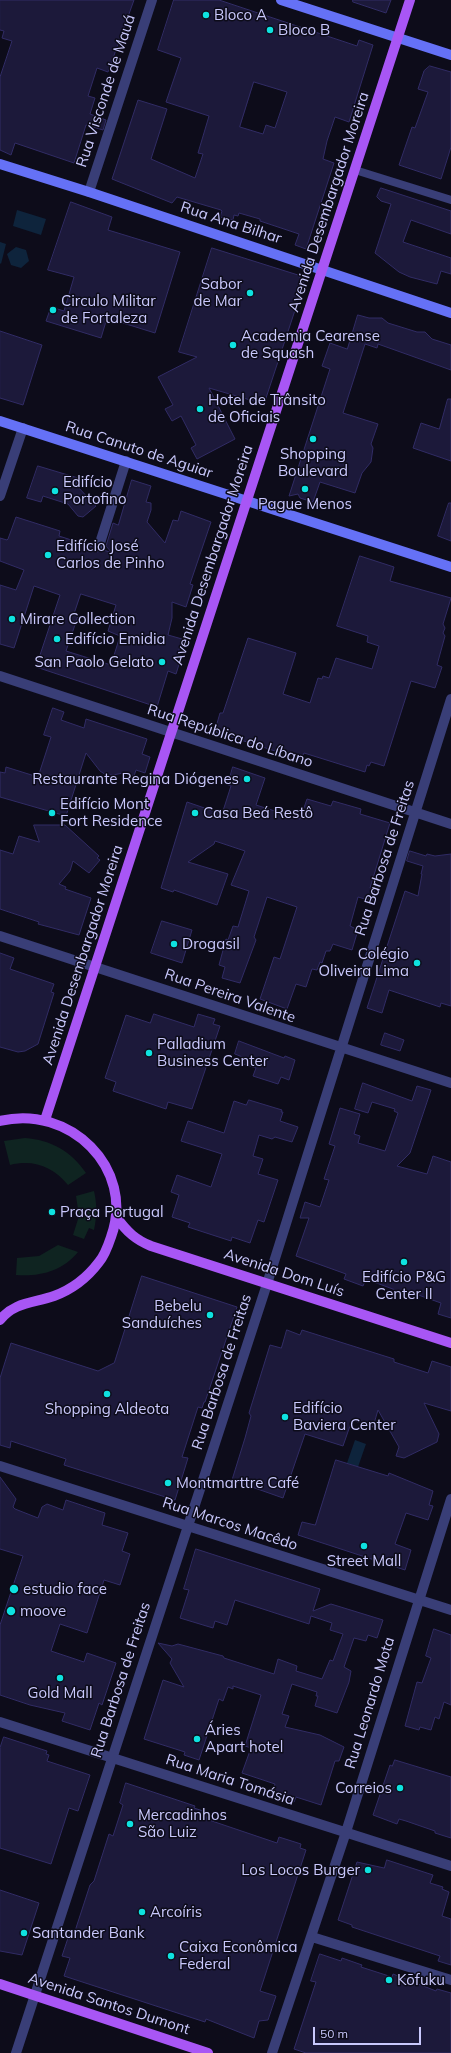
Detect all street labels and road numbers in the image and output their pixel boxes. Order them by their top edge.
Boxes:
street label: Rua Visconde de Mauá [73,12,139,170]
street label: Avenida Desembargador Moreira [285,90,373,314]
street label: Rua Ana Bilhar [178,198,284,248]
street label: Rua Canuto de Aguiar [63,418,215,482]
street label: Avenida Desembargador Moreira [169,443,257,667]
street label: Rua República do Líbano [145,701,315,771]
street label: Rua Barbosa de Freitas [351,778,419,938]
street label: Avenida Desembargador Moreira [39,843,127,1067]
street label: Rua Pereira Valente [162,965,298,1027]
street label: Avenida Dom Luís [222,1245,346,1301]
street label: Rua Barbosa de Freitas [188,1292,256,1452]
street label: Rua Marcos Macêdo [160,1494,300,1554]
street label: Rua Barbosa de Freitas [87,1600,155,1760]
street label: Rua Leonardo Mota [341,1635,399,1771]
street label: Rua Maria Tomásia [163,1751,297,1809]
street label: Avenida Santos Dumont [26,1969,192,2039]

